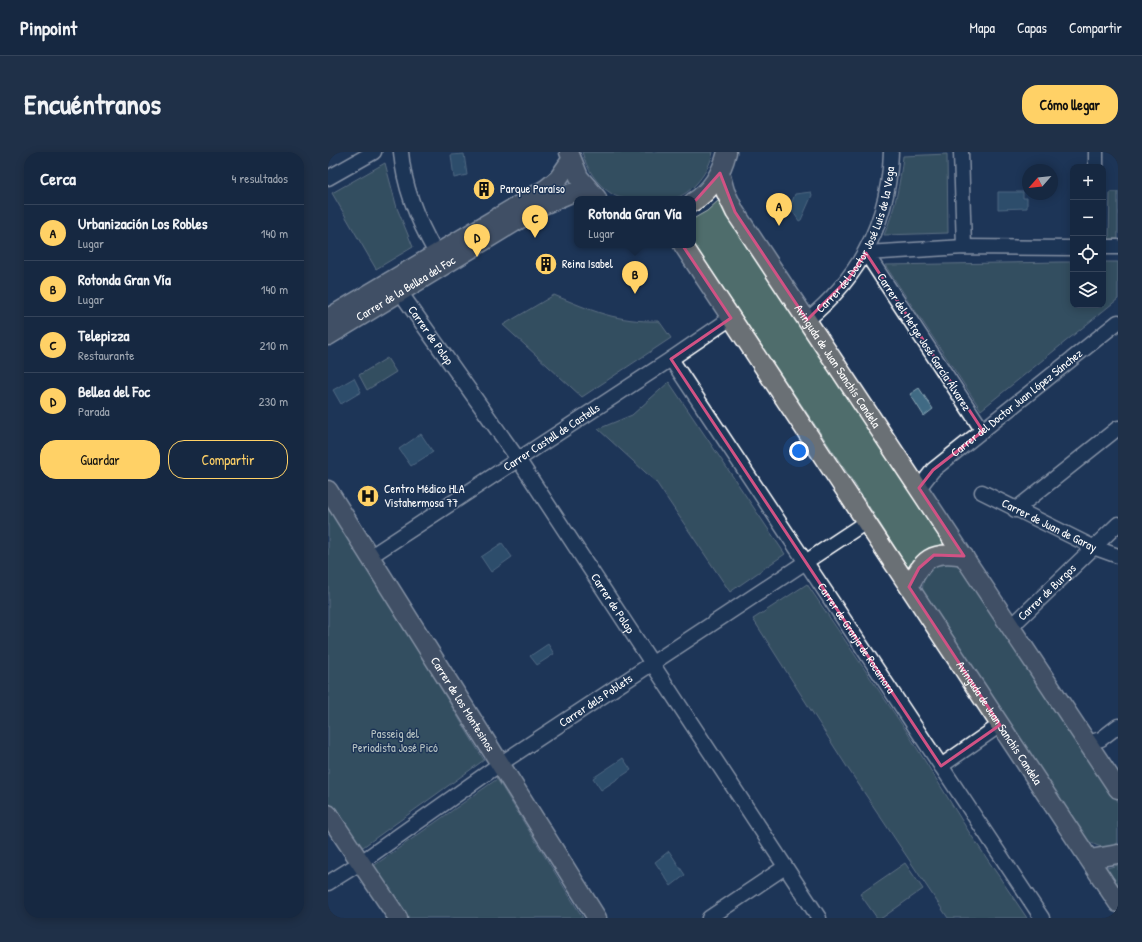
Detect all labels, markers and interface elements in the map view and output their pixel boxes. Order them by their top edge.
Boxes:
text: Pinpoint [20,15,77,41]
text: Mapa [970,18,995,37]
text: Capas [1017,18,1047,37]
text: Compartir [1069,18,1122,37]
text: Encuéntranos [24,85,161,123]
button: Cómo llegar [1022,85,1118,124]
north arrow [1022,164,1058,200]
map controls [1070,164,1106,308]
button: + [1070,164,1106,200]
street label: Carrer del Doctor José Luis de la Vega [812,165,898,316]
text: Cerca [40,167,76,190]
text: 4 resultados [231,169,288,187]
building icon: Parque Paraíso [471,176,497,202]
place label: Parque Paraíso [500,180,565,197]
pin: A [766,193,792,226]
popup [574,196,696,248]
button: − [1070,200,1106,236]
text: Rotonda Gran Vía [589,203,681,224]
pin: C [522,205,548,238]
text: Urbanización Los Robles [78,213,208,234]
text: A [50,224,56,242]
text: 140 m [261,224,288,242]
pin: D [464,224,490,257]
text: Lugar [589,224,615,242]
text: Lugar [78,234,104,252]
button: locate [1070,236,1106,272]
street label: Carrer de la Bellea del Foc [353,251,459,325]
building icon: Reina Isabel [533,251,559,277]
place label: Reina Isabel [562,255,614,272]
pin: B [622,261,648,294]
text: Rotonda Gran Vía [78,269,171,290]
street label: Carrer del Metge José García Álvarez [873,269,976,414]
button: layers [1070,272,1106,308]
text: B [50,280,56,298]
text: 140 m [261,280,288,298]
text: Lugar [78,290,104,308]
street label: Avinguda de Juan Sanchís Candela [791,301,885,431]
street label: Carrer de Polop [404,302,458,368]
text: Telepizza [78,325,129,346]
text: C [49,336,57,354]
text: 210 m [260,336,288,354]
street label: Carrer del Doctor Juan López Sánchez [947,345,1086,461]
text: Restaurante [78,346,134,364]
text: Bellea del Foc [78,381,150,402]
text: D [50,392,56,410]
text: 230 m [258,392,288,410]
street label: Carrer Castell de Castells [500,399,603,475]
text: Parada [78,402,110,420]
button: Guardar [40,440,160,479]
button: Compartir [168,440,288,479]
your location [789,441,809,461]
place label: Centro Médico HLA Vistahermosa 77 [384,480,465,511]
hospital icon: Centro Médico HLA Vistahermosa 77 [355,483,381,509]
street label: Carrer de Juan de Garay [999,494,1099,556]
street label: Carrer de Burgos [1014,559,1080,624]
street label: Carrer de Polop [587,570,639,636]
street label: Carrer de Granja de Rocamora [814,579,900,697]
street label: Carrer de los Montesinos [427,653,499,755]
street label: Avinguda de Juan Sanchís Candela [952,657,1047,788]
street label: Carrer dels Poblets [555,670,636,731]
park label: Passeig del Periodista José Picó [352,725,438,756]

